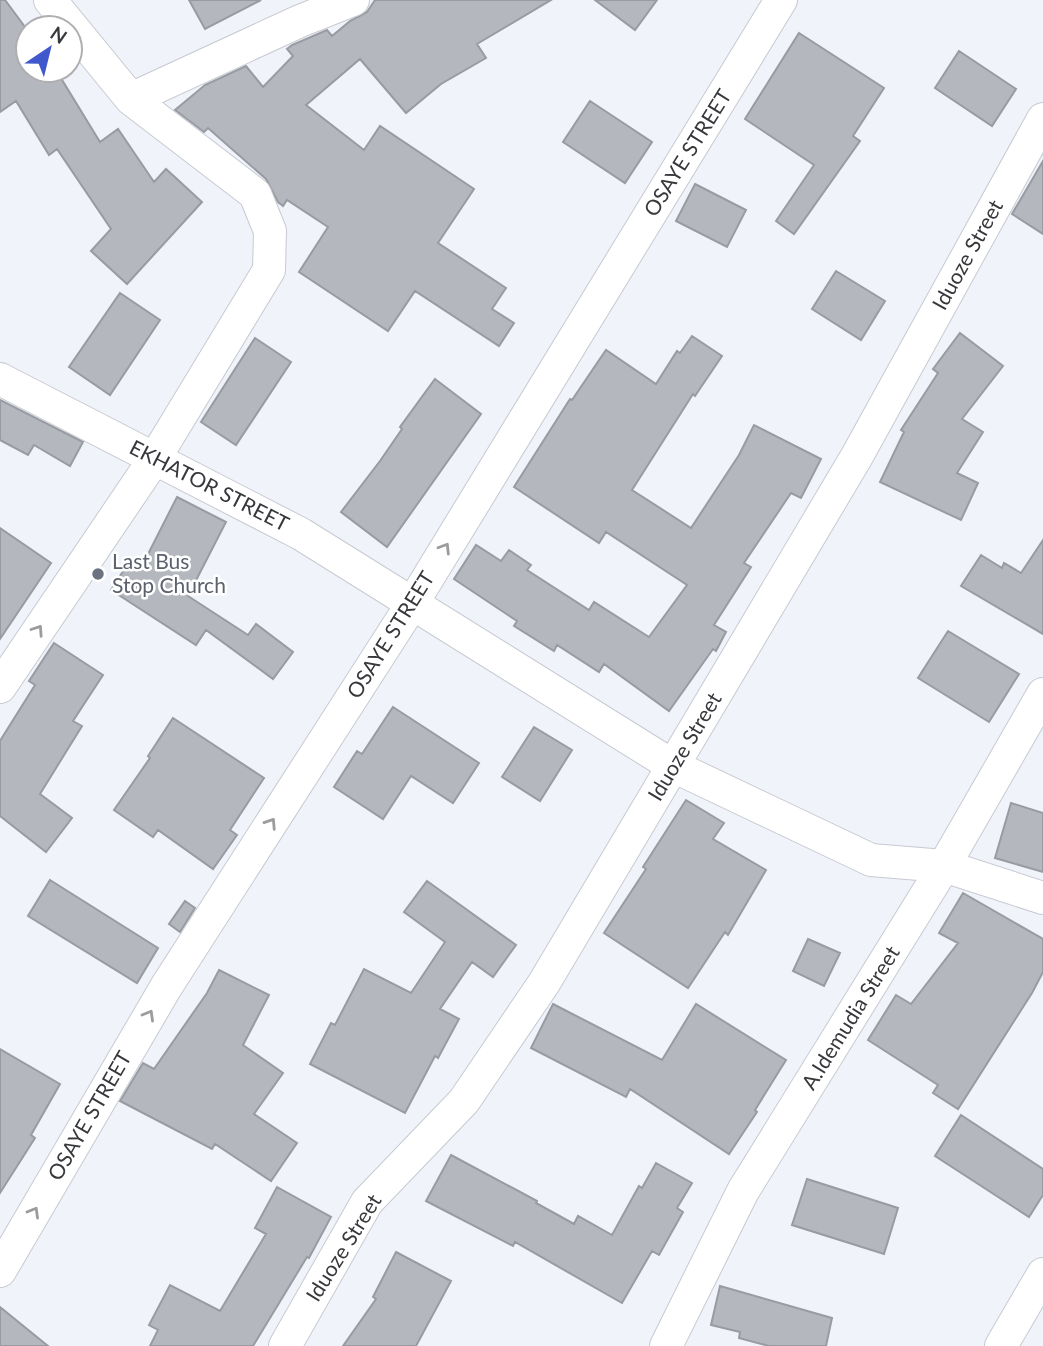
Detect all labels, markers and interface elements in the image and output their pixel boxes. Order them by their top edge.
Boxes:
north arrow [14,14,84,84]
text: N [46,21,72,48]
street label: OSAYE STREET [638,84,736,220]
street label: Iduoze Street [926,195,1007,314]
street label: EKHATOR STREET [126,434,294,536]
one-way arrow [437,543,450,556]
place label: Last Bus Stop Church [112,548,226,597]
marker: Last Bus Stop Church [90,566,106,582]
street label: OSAYE STREET [341,566,439,702]
one-way arrow [30,625,43,638]
street label: Iduoze Street [642,687,726,805]
one-way arrow [263,818,276,831]
street label: A.Idemudia Street [796,940,904,1094]
one-way arrow [141,1010,154,1023]
street label: OSAYE STREET [42,1046,136,1184]
street label: Iduoze Street [300,1189,386,1305]
one-way arrow [26,1206,39,1219]

